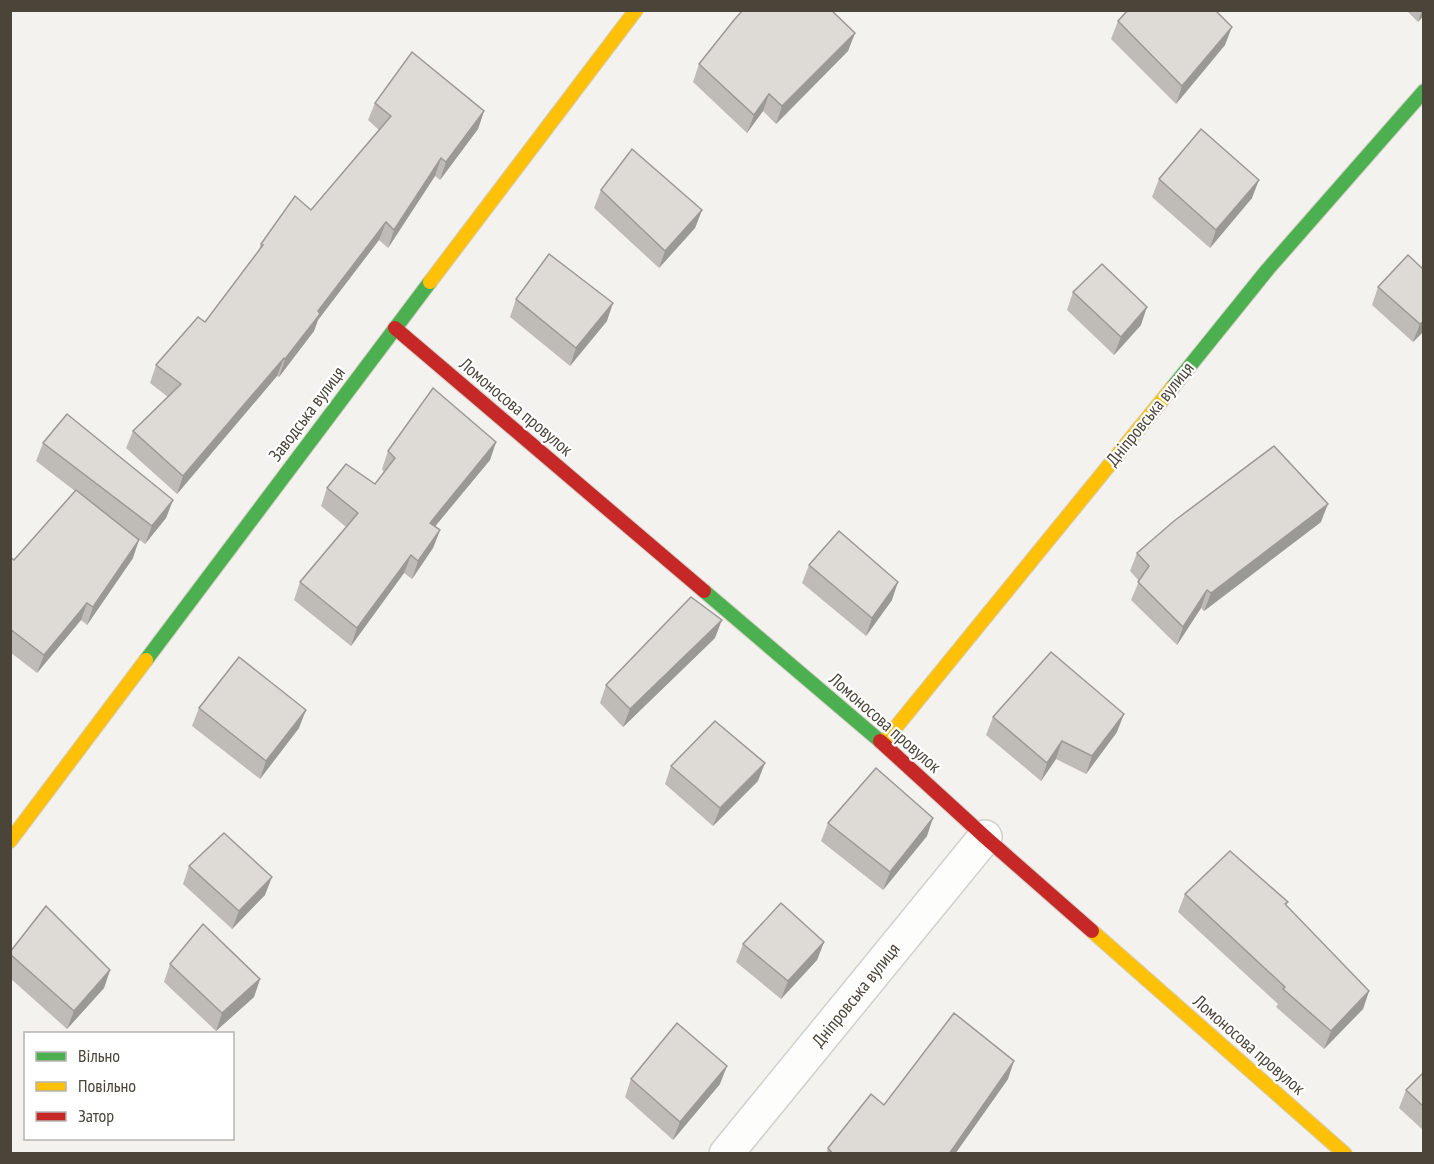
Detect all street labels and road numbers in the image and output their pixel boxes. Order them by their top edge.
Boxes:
street label: Ломоносова провулок [454,352,578,461]
street label: Дніпровська вулиця [1101,357,1199,470]
street label: Заводська вулиця [263,362,350,466]
street label: Ломоносова провулок [824,667,946,778]
street label: Дніпровська вулиця [807,938,905,1051]
street label: Ломоносова провулок [1188,989,1310,1100]

